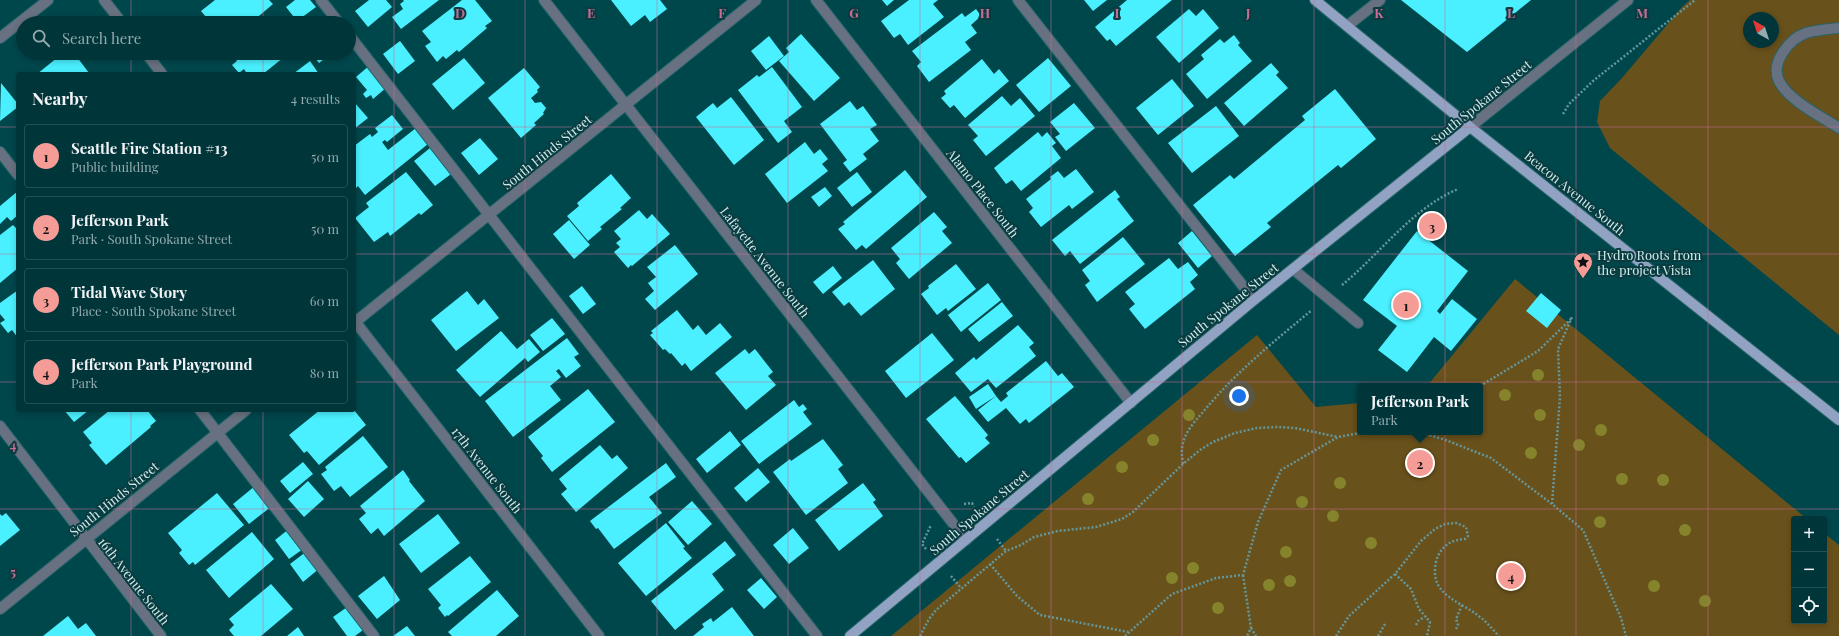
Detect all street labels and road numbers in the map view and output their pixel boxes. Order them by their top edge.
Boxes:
street label: South Spokane Street [1427,56,1535,147]
street label: South Hinds Street [499,110,595,193]
street label: Alamo Place South [943,144,1024,241]
street label: Beacon Avenue South [1521,147,1630,239]
street label: Lafayette Avenue South [717,203,814,321]
street label: South Spokane Street [1174,259,1282,350]
street label: 17th Avenue South [448,423,527,517]
street label: South Hinds Street [66,457,162,540]
street label: South Spokane Street [925,465,1032,558]
street label: 16th Avenue South [95,533,174,628]

